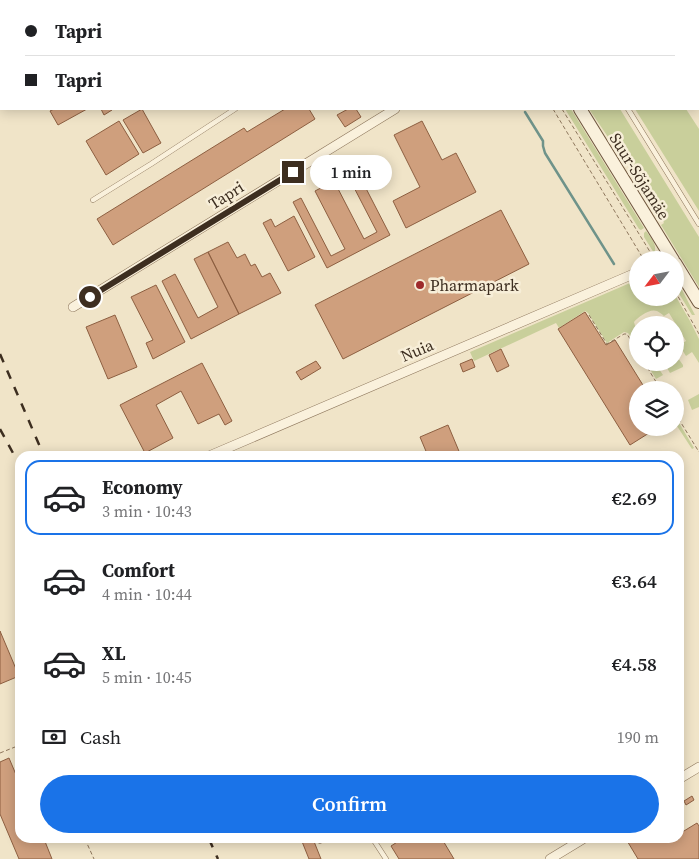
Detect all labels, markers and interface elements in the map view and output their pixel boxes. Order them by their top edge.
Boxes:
text: Tapri [55,18,102,44]
text: Tapri [55,67,102,93]
street label: Suur-Sõjamäe [605,129,675,223]
callout: 1 min [310,154,393,190]
route end [282,161,304,183]
text: 1 min [330,161,372,183]
street label: Tapri [204,176,248,214]
north arrow [629,251,684,306]
map controls [629,251,684,436]
place label: Pharmapark [430,274,519,296]
marker: Pharmapark [414,279,426,291]
route start [79,286,101,308]
button: locate [629,316,684,371]
street label: Nuia [397,333,438,367]
button: layers [629,381,684,436]
text: Economy [102,474,183,500]
icon: car [42,475,87,520]
text: €2.69 [612,485,657,511]
text: 3 min · 10:43 [102,500,192,522]
text: Comfort [102,557,175,583]
icon: car [42,558,87,603]
text: €3.64 [612,568,657,594]
text: 4 min · 10:44 [102,583,192,605]
text: XL [102,640,125,666]
icon: car [42,641,87,686]
text: €4.58 [612,651,657,677]
text: 5 min · 10:45 [102,666,192,688]
icon: cash [40,723,68,751]
text: Cash [80,724,121,750]
text: 190 m [617,726,659,748]
button: Confirm [40,775,659,833]

